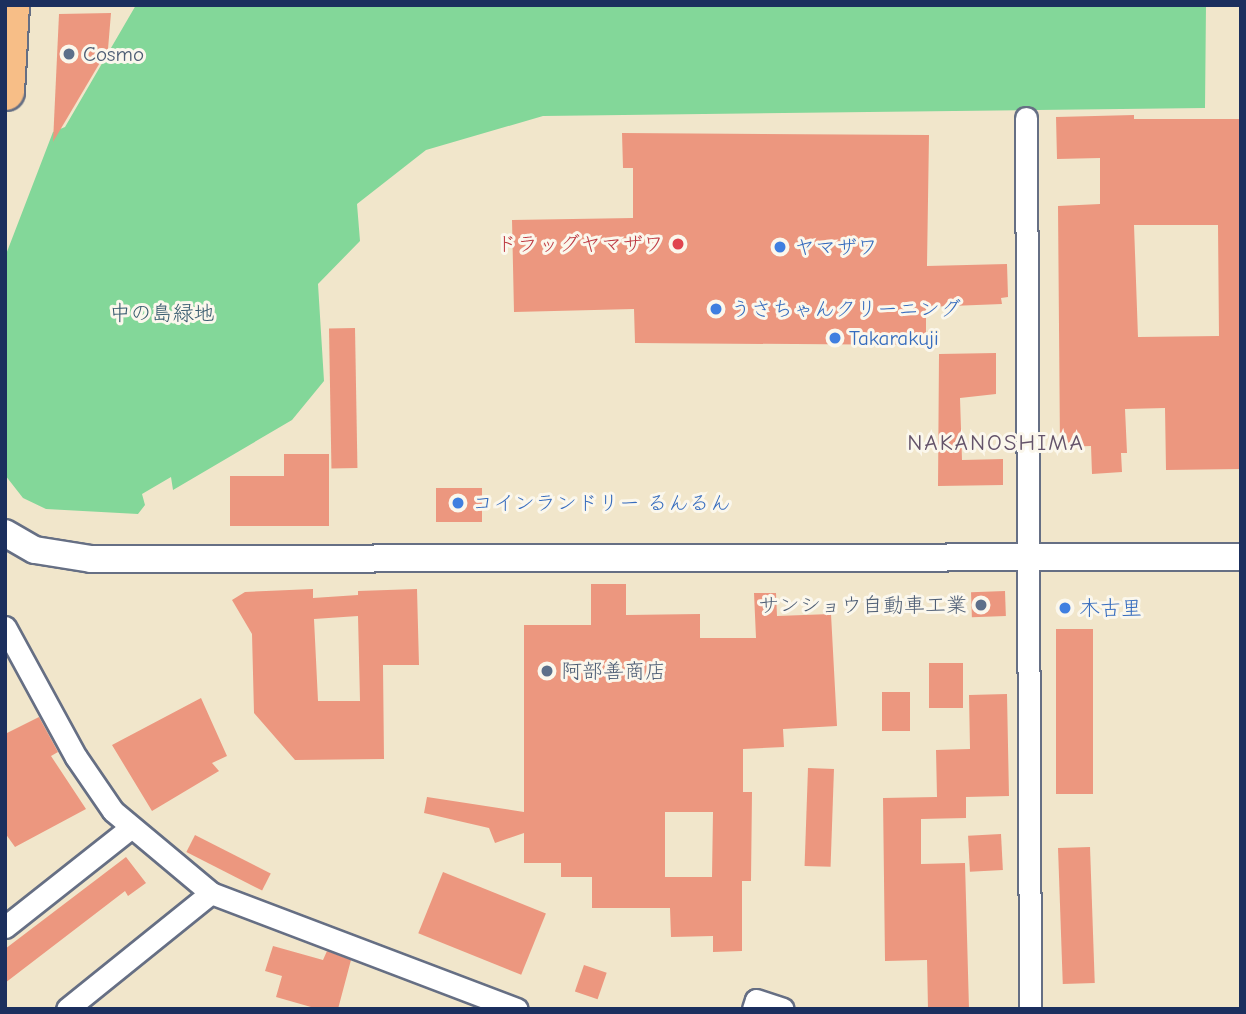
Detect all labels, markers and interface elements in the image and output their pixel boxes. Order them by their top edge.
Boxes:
place label: Cosmo [83,41,144,67]
marker: Cosmo [61,46,77,62]
place label: ドラッグヤマザワ [496,231,664,257]
place label: ヤマザワ [794,234,878,260]
marker: ドラッグヤマザワ [670,236,686,252]
marker: ヤマザワ [772,239,788,255]
place label: うさちゃんクリーニング [730,296,961,322]
park label: 中の島緑地 [110,300,214,326]
marker: うさちゃんクリーニング [708,301,724,317]
place label: Takarakuji [849,325,939,351]
marker: Takarakuji [827,330,843,346]
district label: NAKANOSHIMA [909,429,1083,457]
place label: コインランドリー るんるん [472,490,731,516]
marker: コインランドリー るんるん [450,495,466,511]
place label: サンショウ自動車工業 [757,592,967,618]
place label: 木古里 [1079,595,1142,621]
marker: サンショウ自動車工業 [973,597,989,613]
marker: 木古里 [1057,600,1073,616]
place label: 阿部善商店 [561,658,666,684]
marker: 阿部善商店 [539,663,555,679]

